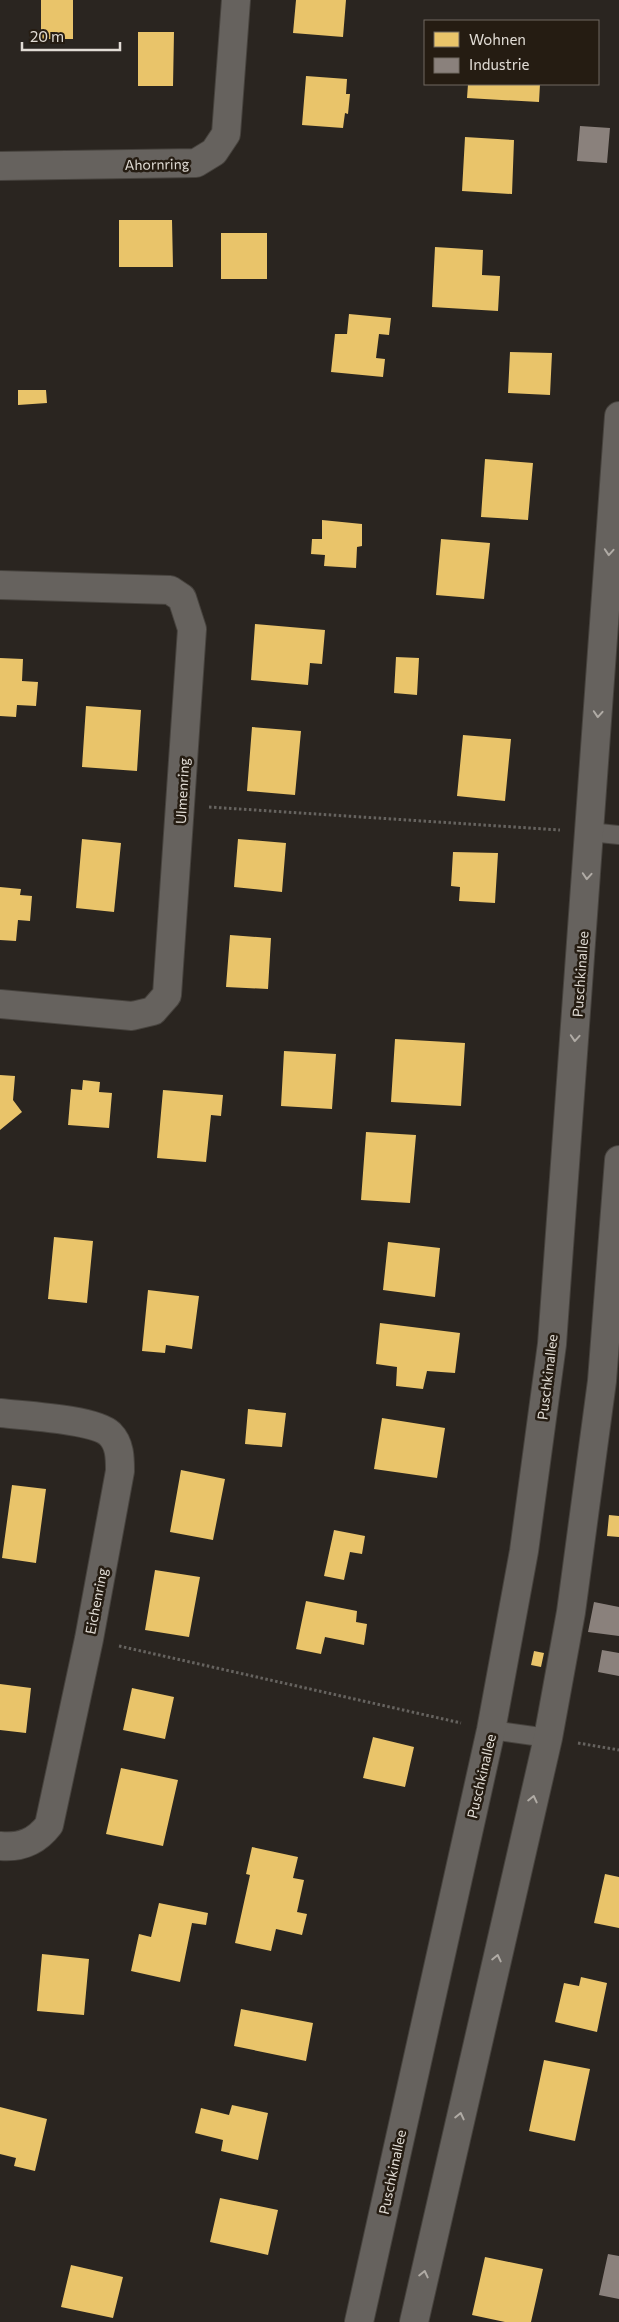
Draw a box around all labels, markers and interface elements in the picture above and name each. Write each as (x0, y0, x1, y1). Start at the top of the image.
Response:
scale bar (22, 20, 120, 52)
legend (424, 20, 599, 85)
text: 20 m (30, 27, 64, 45)
text: Wohnen (469, 30, 526, 48)
text: Industrie (469, 55, 530, 73)
street label: Ahornring (125, 155, 190, 173)
one-way arrow (604, 548, 615, 556)
one-way arrow (593, 710, 604, 718)
street label: Ulmenring (172, 757, 192, 825)
one-way arrow (581, 872, 592, 880)
street label: Puschkinallee (569, 930, 591, 1018)
one-way arrow (569, 1034, 580, 1042)
street label: Puschkinallee (533, 1333, 561, 1421)
street label: Eichenring (81, 1566, 111, 1636)
street label: Puschkinallee (463, 1732, 499, 1820)
one-way arrow (527, 1795, 538, 1804)
one-way arrow (491, 1953, 502, 1962)
one-way arrow (454, 2111, 465, 2120)
street label: Puschkinallee (375, 2128, 409, 2216)
one-way arrow (419, 2270, 429, 2279)

